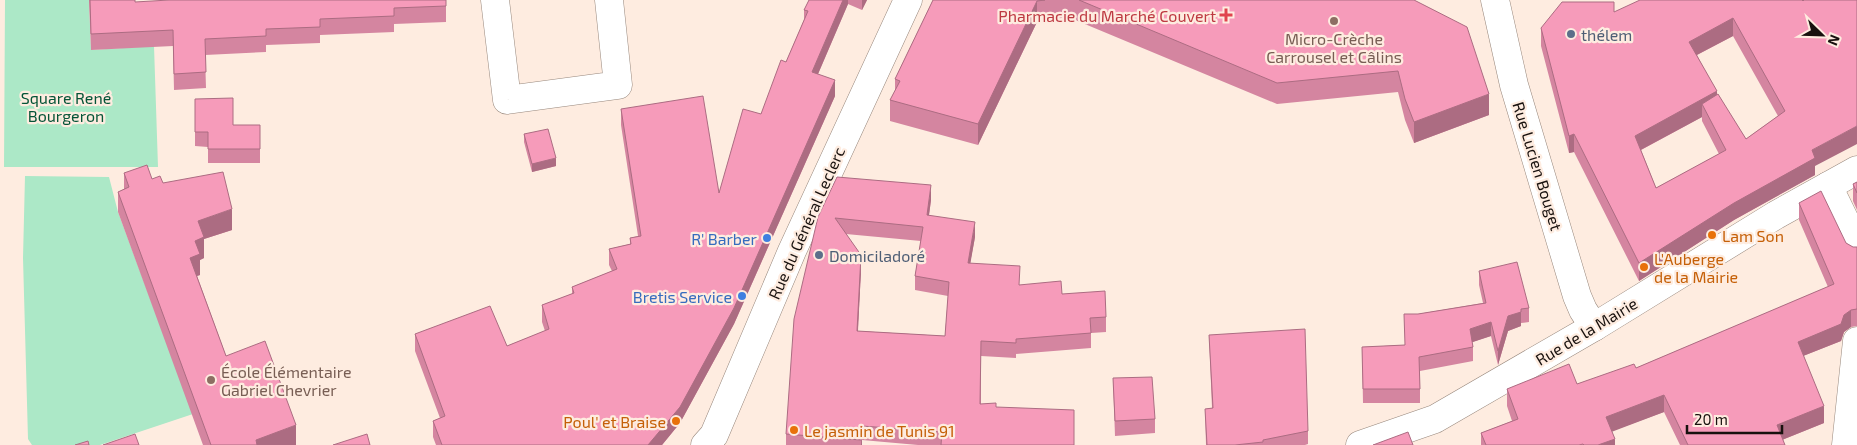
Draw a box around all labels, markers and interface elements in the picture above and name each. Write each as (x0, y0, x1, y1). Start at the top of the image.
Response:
place label: Pharmacie du Marché Couvert (998, 6, 1216, 25)
marker: Pharmacie du Marché Couvert (1220, 9, 1232, 21)
north arrow (1797, 10, 1847, 60)
marker: Micro-Crèche Carrousel et Câlins (1328, 15, 1340, 27)
place label: thélem (1581, 25, 1632, 44)
marker: thélem (1565, 28, 1577, 40)
place label: Micro-Crèche Carrousel et Câlins (1266, 29, 1402, 66)
text: N (1825, 32, 1844, 48)
park label: Square René Bourgeron (21, 88, 111, 125)
street label: Rue Lucien Bouget (1509, 99, 1567, 233)
street label: Rue du Général Leclerc (764, 144, 848, 302)
place label: Lam Son (1722, 226, 1784, 245)
place label: R' Barber (691, 229, 758, 248)
marker: Lam Son (1706, 229, 1718, 241)
marker: R' Barber (761, 232, 773, 244)
place label: Domiciladoré (829, 246, 925, 265)
marker: Domiciladoré (813, 249, 825, 261)
place label: L'Auberge de la Mairie (1654, 249, 1738, 286)
marker: L'Auberge de la Mairie (1638, 261, 1650, 273)
place label: Bretis Service (633, 287, 732, 306)
marker: Bretis Service (736, 290, 748, 302)
street label: Rue de la Mairie (1532, 293, 1640, 369)
place label: École Élémentaire Gabriel Chevrier (221, 362, 352, 399)
marker: École Élémentaire Gabriel Chevrier (205, 374, 217, 386)
scale bar (1687, 402, 1782, 434)
text: 20 m (1694, 410, 1728, 428)
place label: Poul' et Braise (563, 412, 666, 431)
marker: Poul' et Braise (670, 415, 682, 427)
place label: Le jasmin de Tunis 91 (804, 421, 955, 441)
marker: Le jasmin de Tunis 91 (788, 424, 800, 436)

